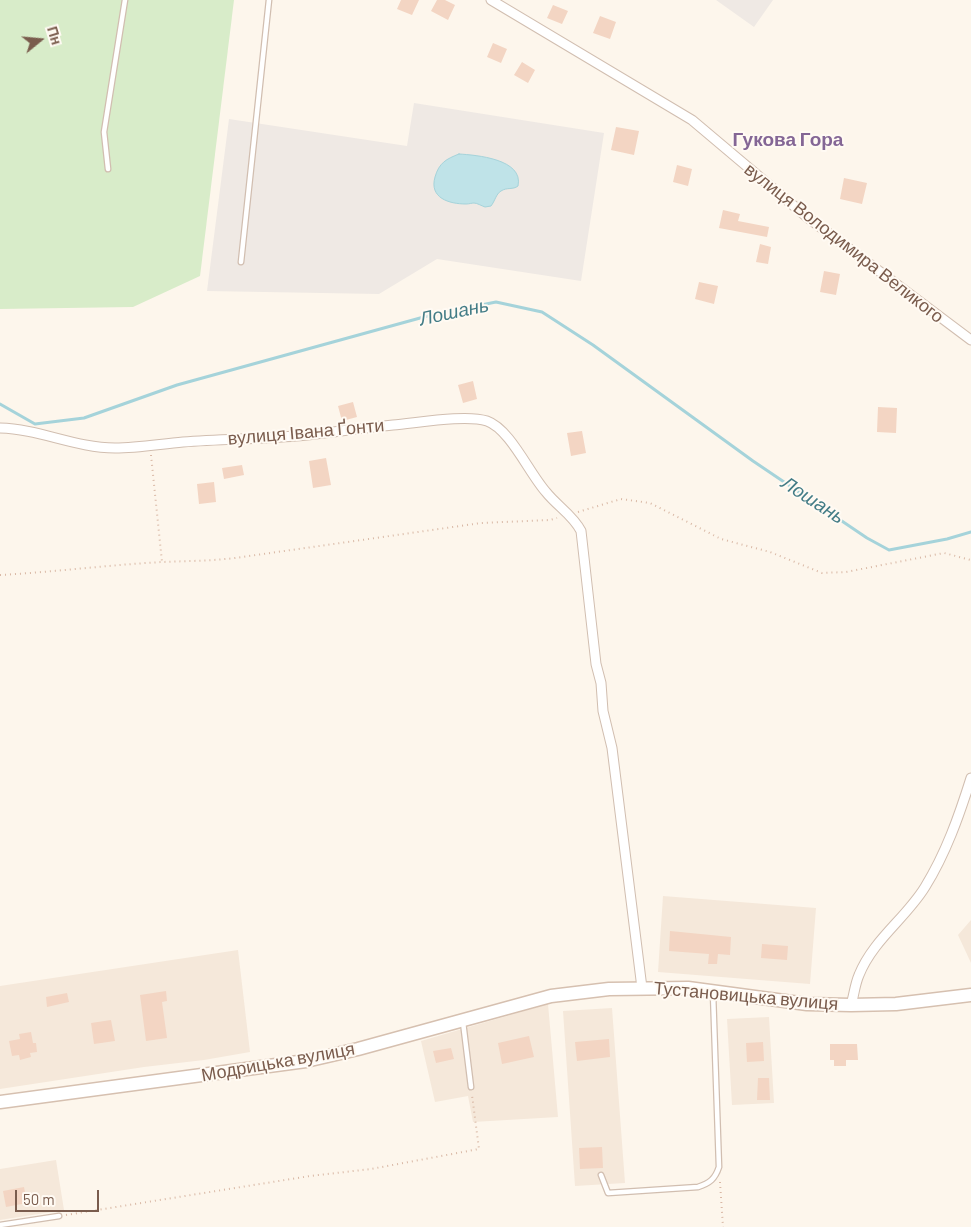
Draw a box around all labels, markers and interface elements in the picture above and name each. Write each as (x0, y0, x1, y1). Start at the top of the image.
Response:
north arrow (15, 15, 65, 65)
text: Пн (44, 24, 66, 47)
district label: Гукова Гора (733, 129, 843, 151)
street label: вулиця Володимира Великого (740, 159, 948, 327)
water label: Лошань (417, 294, 491, 330)
street label: вулиця Івана Ґонти (227, 414, 385, 450)
water label: Лошань (777, 471, 849, 529)
street label: Тустановицька вулиця (653, 977, 839, 1015)
street label: Модрицька вулиця (200, 1038, 356, 1086)
scale bar (18, 1180, 101, 1212)
text: 50 m (23, 1190, 55, 1208)

